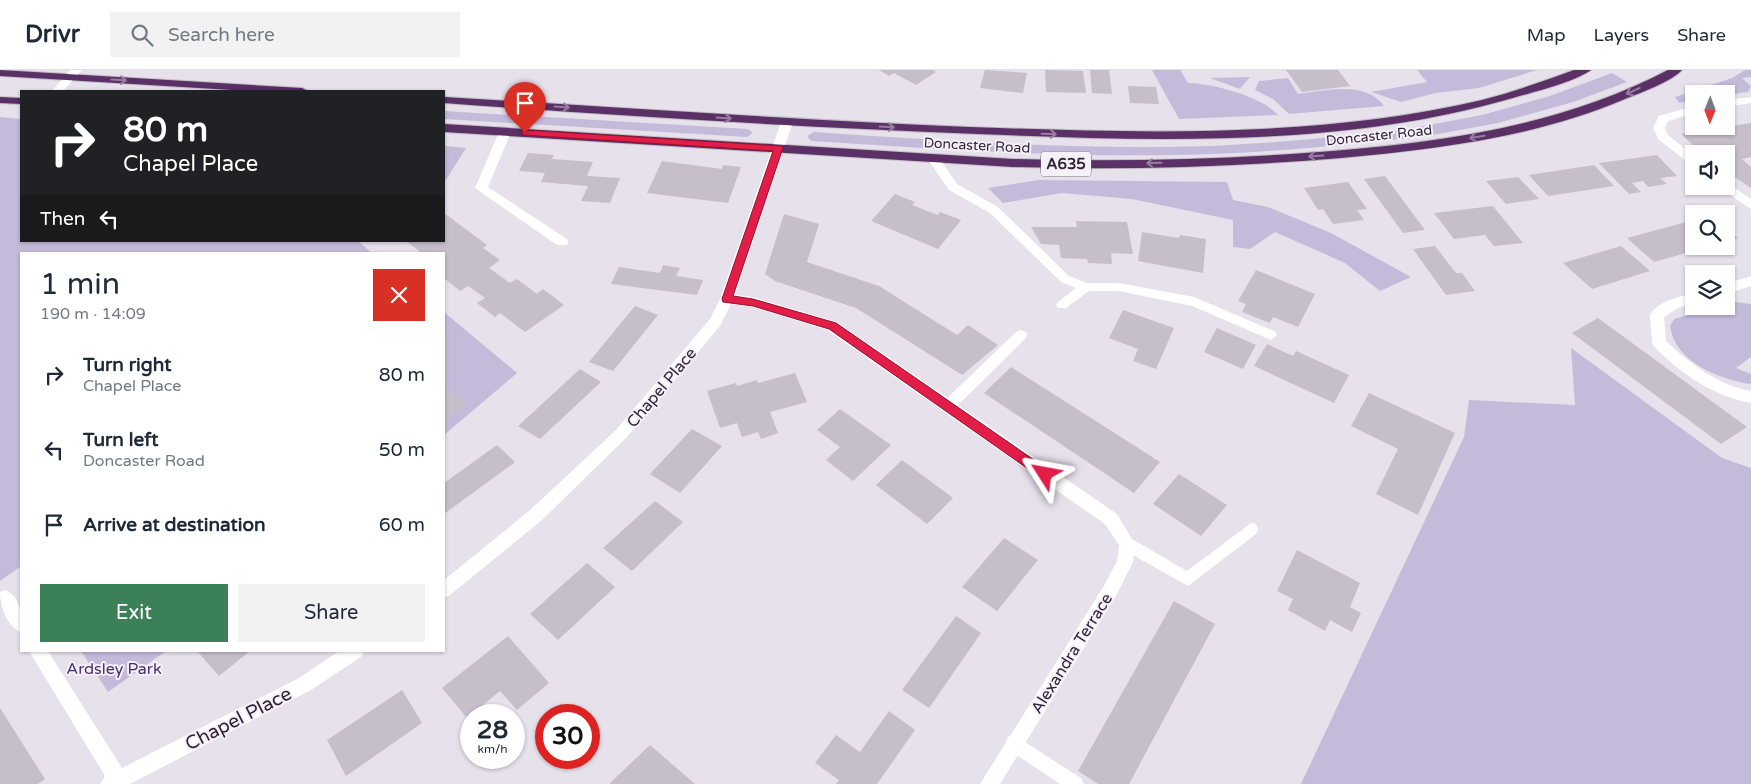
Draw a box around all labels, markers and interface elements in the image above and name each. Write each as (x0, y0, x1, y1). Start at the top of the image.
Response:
search box (110, 12, 460, 57)
text: Drivr (25, 20, 80, 49)
icon: search (128, 21, 156, 49)
text: Search here (168, 24, 275, 46)
text: Map (1527, 24, 1566, 46)
text: Layers (1594, 24, 1649, 46)
text: Share (1677, 24, 1726, 46)
one-way arrow (110, 75, 126, 84)
pin (504, 82, 546, 133)
north arrow (1685, 85, 1735, 135)
map controls (1685, 85, 1735, 315)
one-way arrow (1626, 87, 1641, 97)
icon: arrive (511, 89, 539, 117)
one-way arrow (554, 103, 570, 112)
text: 80 m (123, 109, 208, 151)
icon: right (40, 110, 105, 175)
one-way arrow (716, 113, 732, 122)
street label: Doncaster Road (1325, 121, 1433, 150)
one-way arrow (878, 123, 894, 132)
one-way arrow (1041, 129, 1057, 138)
one-way arrow (1470, 133, 1486, 142)
street label: Doncaster Road (923, 134, 1031, 157)
button: sound (1685, 145, 1735, 195)
text: Chapel Place (123, 151, 258, 177)
one-way arrow (1308, 151, 1324, 161)
road number: A635 (1041, 152, 1091, 176)
one-way arrow (1146, 159, 1162, 168)
icon: left (95, 205, 123, 233)
button: search (1685, 205, 1735, 255)
text: Then (40, 208, 85, 230)
button: layers (1685, 265, 1735, 315)
text: 1 min (40, 266, 120, 303)
button: close (373, 269, 425, 321)
text: 190 m · 14:09 (40, 304, 146, 324)
street label: Chapel Place (623, 344, 701, 432)
text: Turn right (83, 354, 171, 376)
icon: right (40, 361, 68, 389)
text: 80 m (379, 364, 425, 386)
text: Chapel Place (83, 376, 181, 396)
text: Turn left (83, 429, 159, 451)
icon: left (40, 436, 68, 464)
text: 50 m (379, 439, 425, 461)
position arrow (1018, 447, 1070, 499)
text: Doncaster Road (83, 451, 205, 471)
icon: arrive (40, 511, 68, 539)
text: Arrive at destination (83, 514, 266, 536)
text: 60 m (379, 514, 425, 536)
button: Exit (40, 584, 228, 642)
button: Share (238, 584, 425, 642)
street label: Alexandra Terrace (1027, 590, 1117, 717)
park label: Ardsley Park (66, 659, 162, 679)
street label: Chapel Place (181, 683, 295, 755)
speed limit sign: 30 (535, 704, 600, 769)
text: 28 (477, 715, 508, 745)
text: km/h (477, 742, 508, 756)

